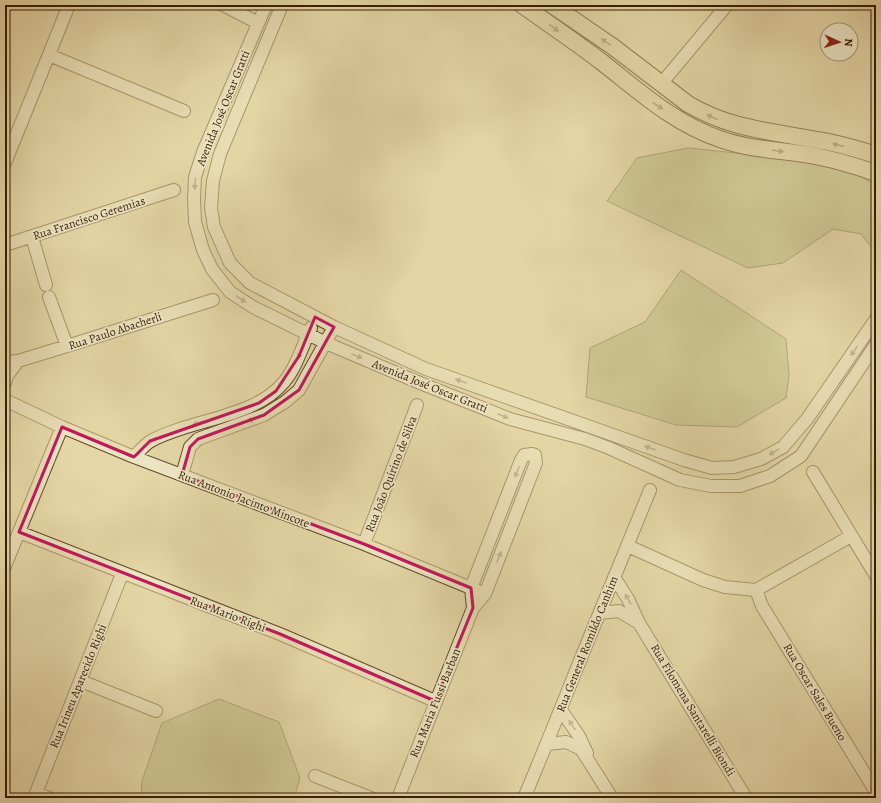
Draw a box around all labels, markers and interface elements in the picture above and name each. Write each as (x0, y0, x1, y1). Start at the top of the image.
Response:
north arrow (819, 22, 859, 62)
one-way arrow (549, 24, 559, 32)
one-way arrow (601, 38, 611, 46)
text: N (841, 38, 856, 47)
street label: Avenida José Oscar Gratti (192, 48, 254, 169)
one-way arrow (653, 102, 663, 110)
one-way arrow (706, 114, 717, 120)
one-way arrow (832, 141, 845, 147)
one-way arrow (772, 148, 784, 154)
one-way arrow (192, 178, 198, 190)
street label: Rua Francisco Geremias (31, 192, 147, 244)
one-way arrow (235, 295, 246, 303)
street label: Rua Paulo Abacherli (66, 308, 164, 354)
one-way arrow (850, 346, 858, 356)
one-way arrow (297, 348, 303, 359)
one-way arrow (352, 353, 363, 359)
street label: Avenida José Oscar Gratti (369, 355, 490, 417)
one-way arrow (455, 378, 467, 384)
street label: Rua João Quirino de Silva (361, 413, 421, 534)
one-way arrow (498, 413, 509, 419)
one-way arrow (243, 417, 255, 423)
one-way arrow (192, 421, 204, 427)
one-way arrow (643, 445, 655, 451)
one-way arrow (768, 448, 780, 455)
street label: Rua Antonio Jacinto Mincote (176, 466, 312, 532)
one-way arrow (513, 467, 519, 479)
one-way arrow (497, 551, 503, 563)
street label: Rua General Romildo Canhim (552, 574, 622, 714)
street label: Rua Mario Righi (188, 592, 268, 636)
one-way arrow (624, 593, 631, 605)
street label: Rua Irineu Aparecido Righi (46, 621, 110, 751)
street label: Rua Oscar Sales Bueno (780, 640, 850, 744)
street label: Rua Filomena Santarelli Biondi (647, 641, 739, 779)
street label: Rua Maria Fussi Barban (406, 646, 464, 760)
one-way arrow (568, 719, 575, 730)

